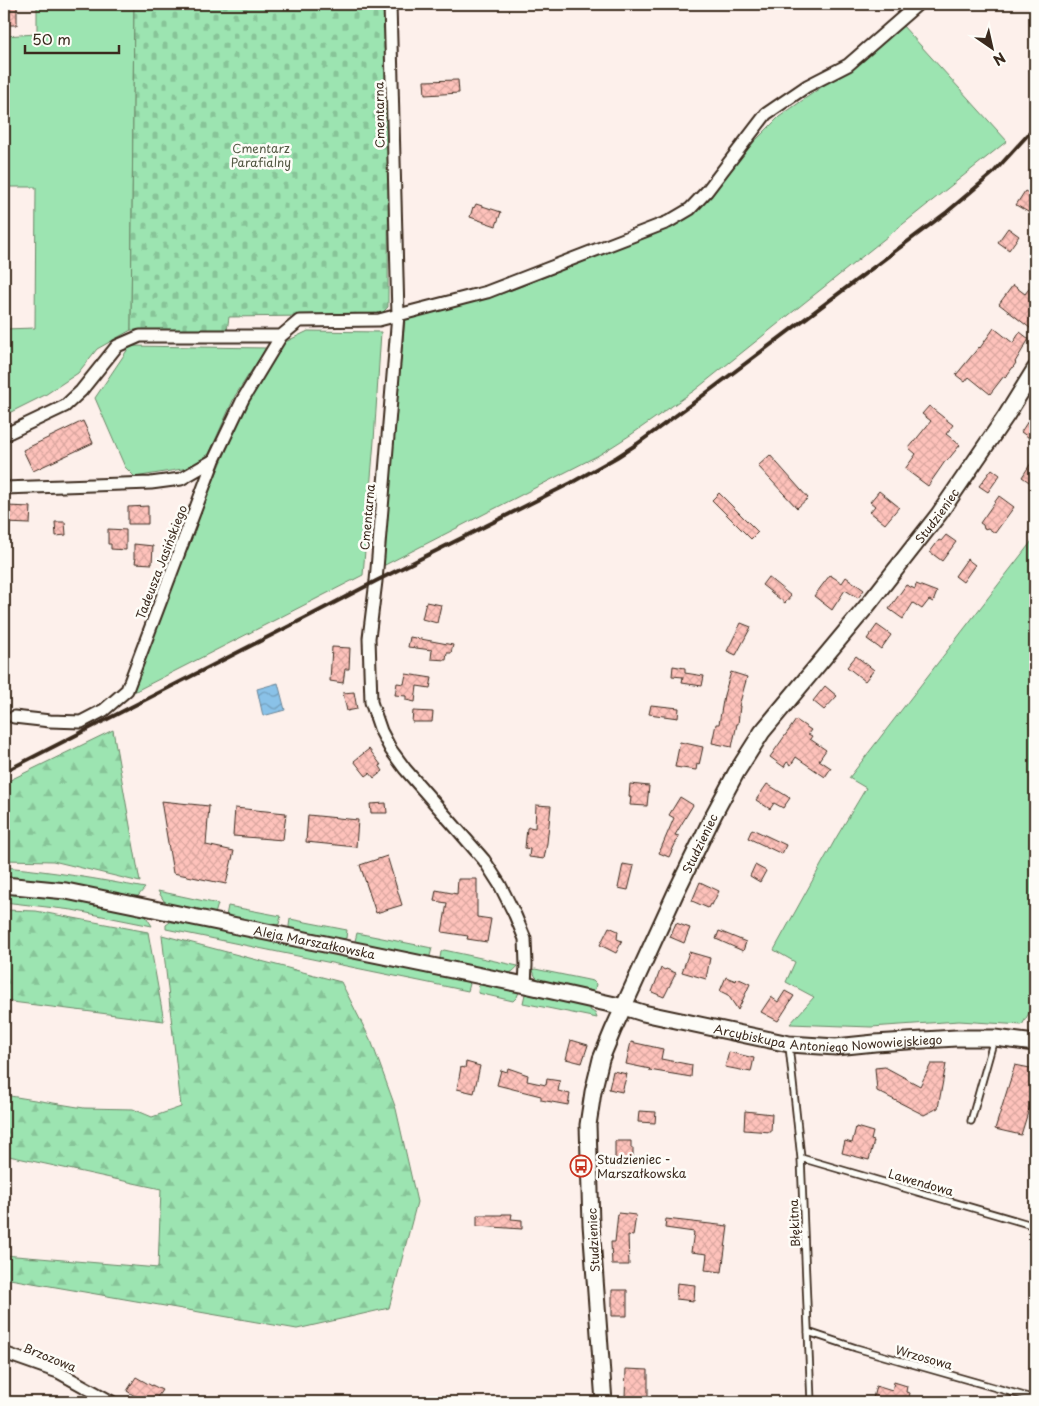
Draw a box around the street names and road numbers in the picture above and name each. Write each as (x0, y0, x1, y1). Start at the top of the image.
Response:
street label: Cmentarna (369, 81, 389, 148)
street label: Cmentarna (355, 483, 379, 551)
street label: Studzieniec (910, 484, 963, 547)
street label: Tadeusza Jasińskiego (131, 502, 191, 622)
street label: Studzieniec (677, 811, 722, 876)
street label: Aleja Marszałkowska (252, 921, 377, 963)
street label: Arcybiskupa Antoniego Nowowiejskiego (712, 1019, 943, 1056)
street label: Lawendowa (886, 1164, 956, 1200)
street label: Błękitna (784, 1198, 804, 1247)
street label: Studzieniec (582, 1207, 604, 1273)
street label: Brzozowa (21, 1338, 80, 1376)
street label: Wrzosowa (893, 1340, 955, 1374)

